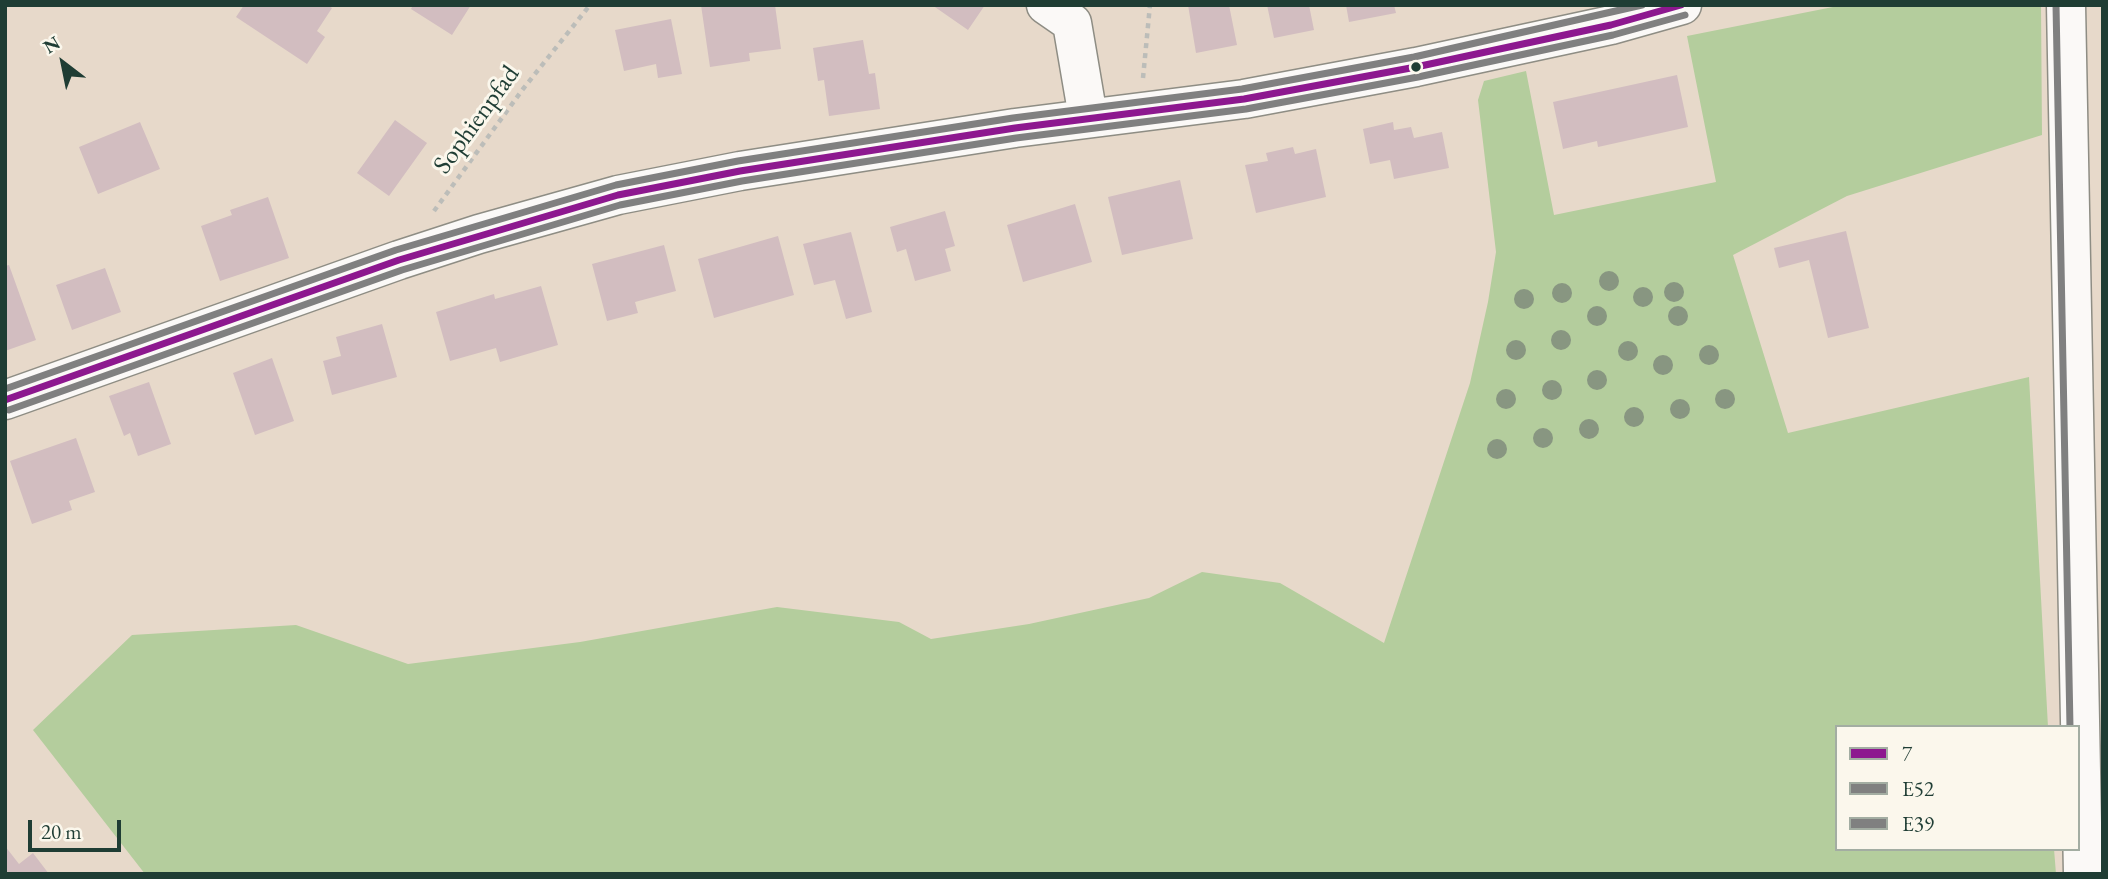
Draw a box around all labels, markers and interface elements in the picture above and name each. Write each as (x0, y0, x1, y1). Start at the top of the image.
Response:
north arrow (28, 28, 98, 98)
text: N (38, 30, 65, 59)
street label: Sophienpfad (427, 60, 527, 180)
unlabelled marker (1409, 60, 1423, 74)
legend (1835, 725, 2080, 851)
text: 7 (1902, 740, 1912, 767)
text: E52 (1902, 775, 1934, 802)
scale bar (32, 806, 124, 850)
text: E39 (1902, 810, 1934, 837)
text: 20 m (41, 818, 82, 845)

